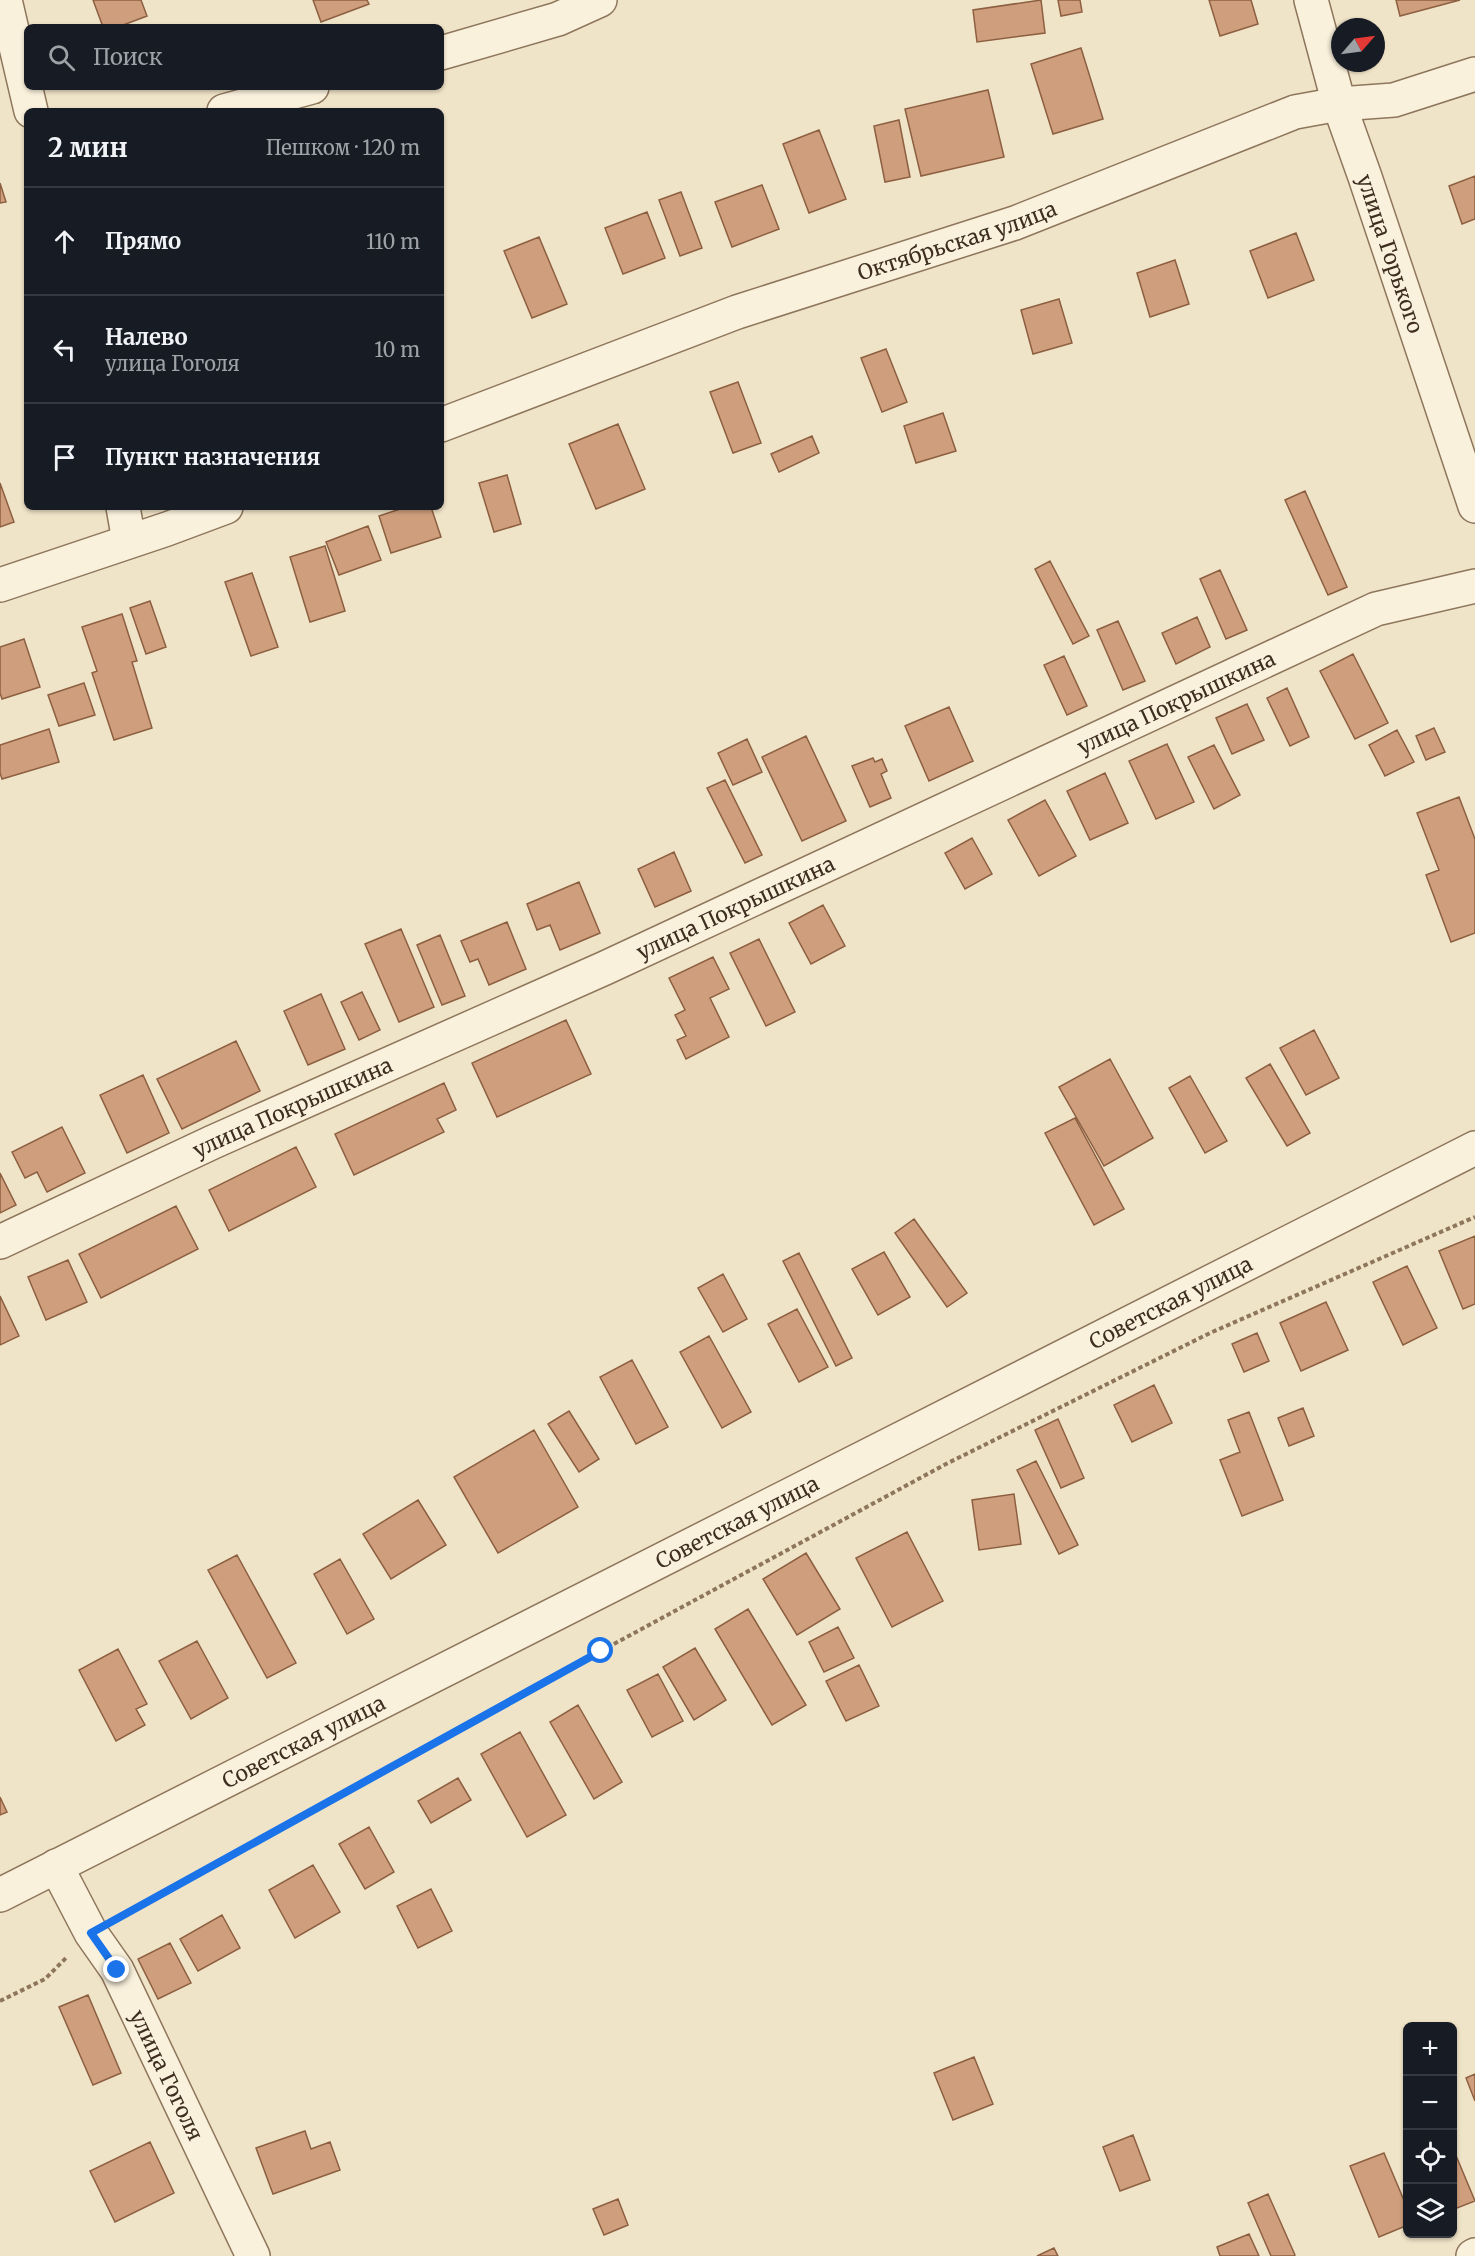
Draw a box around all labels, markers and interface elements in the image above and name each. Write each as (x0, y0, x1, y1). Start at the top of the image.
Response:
north arrow (1331, 18, 1385, 72)
search box (24, 24, 444, 90)
icon: search (45, 41, 78, 74)
text: Поиск (93, 43, 163, 71)
text: 2 мин (48, 131, 128, 164)
text: Пешком · 120 m (266, 135, 420, 160)
street label: улица Горького (1352, 171, 1430, 337)
street label: Октябрьская улица (854, 194, 1060, 286)
icon: ahead (48, 225, 81, 258)
text: Прямо (105, 227, 181, 255)
text: 110 m (366, 229, 420, 254)
text: Налево (105, 323, 188, 351)
icon: left (48, 333, 81, 366)
text: 10 m (374, 337, 420, 362)
text: улица Гоголя (105, 351, 240, 376)
icon: arrive (48, 441, 81, 474)
text: Пункт назначения (105, 443, 320, 471)
street label: улица Покрышкина (1073, 644, 1279, 760)
street label: улица Покрышкина (632, 850, 839, 965)
street label: улица Покрышкина (188, 1051, 396, 1163)
street label: Советская улица (1084, 1250, 1257, 1355)
street label: Советская улица (651, 1469, 823, 1574)
route start (587, 1637, 613, 1663)
street label: Советская улица (217, 1689, 389, 1794)
route end (103, 1956, 129, 1982)
street label: улица Гоголя (124, 2005, 209, 2145)
map controls (1403, 2022, 1457, 2238)
button: + (1403, 2022, 1457, 2076)
button: − (1403, 2076, 1457, 2130)
button: locate (1403, 2130, 1457, 2184)
button: layers (1403, 2184, 1457, 2238)

